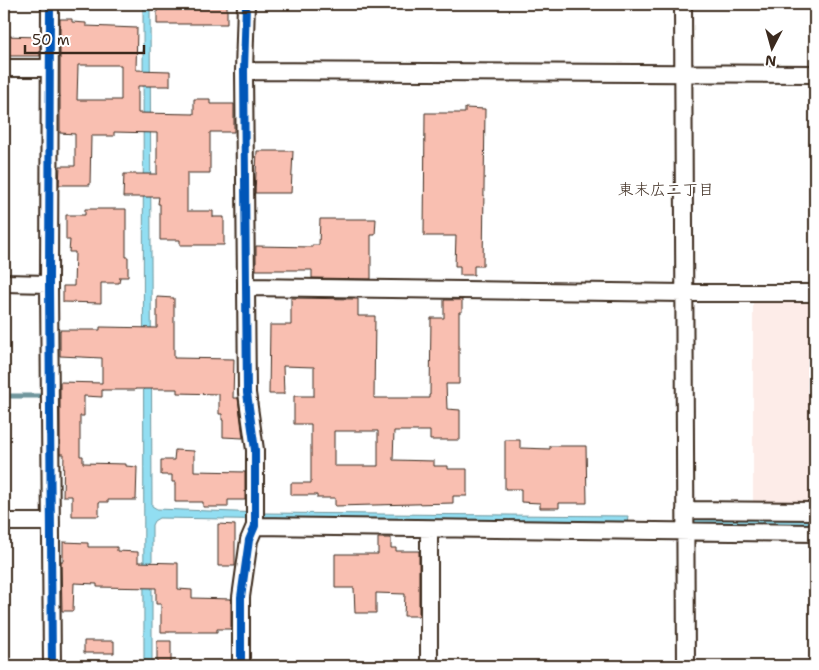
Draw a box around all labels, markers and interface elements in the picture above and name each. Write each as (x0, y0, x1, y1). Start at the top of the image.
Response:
scale bar (25, 22, 144, 54)
north arrow (746, 22, 796, 72)
text: 50 m (32, 30, 70, 50)
text: N (764, 51, 777, 70)
district label: 東末広二丁目 (618, 179, 714, 200)

